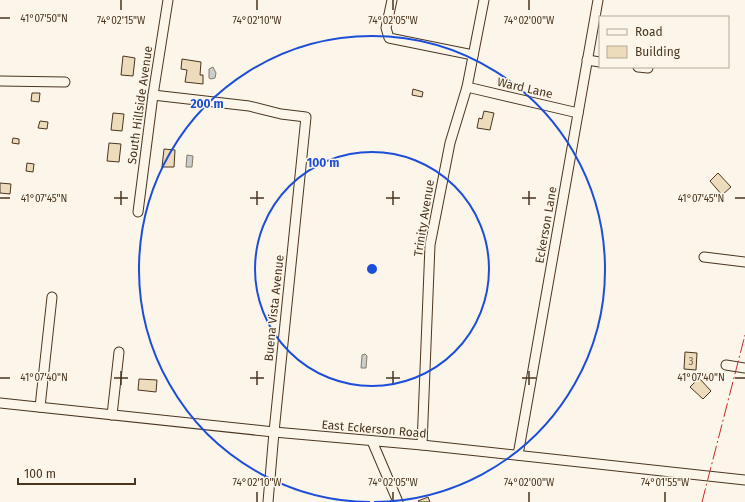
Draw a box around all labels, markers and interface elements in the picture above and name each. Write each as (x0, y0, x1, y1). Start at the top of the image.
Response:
text: 41°07'50"N (20, 13, 68, 25)
text: 74°02'15"W (97, 15, 146, 27)
text: 74°02'10"W (232, 15, 282, 27)
text: 74°02'05"W (368, 15, 419, 27)
text: 74°02'00"W (504, 15, 555, 27)
legend (599, 16, 729, 68)
text: Road (635, 25, 663, 39)
street label: South Hillside Avenue (125, 45, 155, 165)
text: Building (635, 45, 681, 59)
street label: Ward Lane (496, 75, 554, 101)
text: 200 m (190, 97, 224, 111)
text: 100 m (307, 156, 339, 170)
street label: Trinity Avenue (411, 179, 437, 257)
street label: Eckerson Lane (532, 186, 560, 264)
text: 41°07'45"N (21, 193, 67, 205)
text: 41°07'45"N (678, 193, 724, 205)
street label: Buena Vista Avenue (261, 254, 287, 362)
centre of rings (365, 262, 379, 276)
house number: 3 (689, 356, 694, 368)
text: 41°07'40"N (20, 372, 68, 384)
text: 41°07'40"N (677, 372, 725, 384)
street label: East Eckerson Road (321, 417, 427, 441)
scale bar (18, 460, 135, 486)
text: 100 m (24, 467, 56, 481)
text: 74°02'10"W (232, 477, 282, 489)
text: 74°02'05"W (368, 477, 419, 489)
text: 74°02'00"W (504, 477, 555, 489)
text: 74°01'55"W (641, 477, 690, 489)

